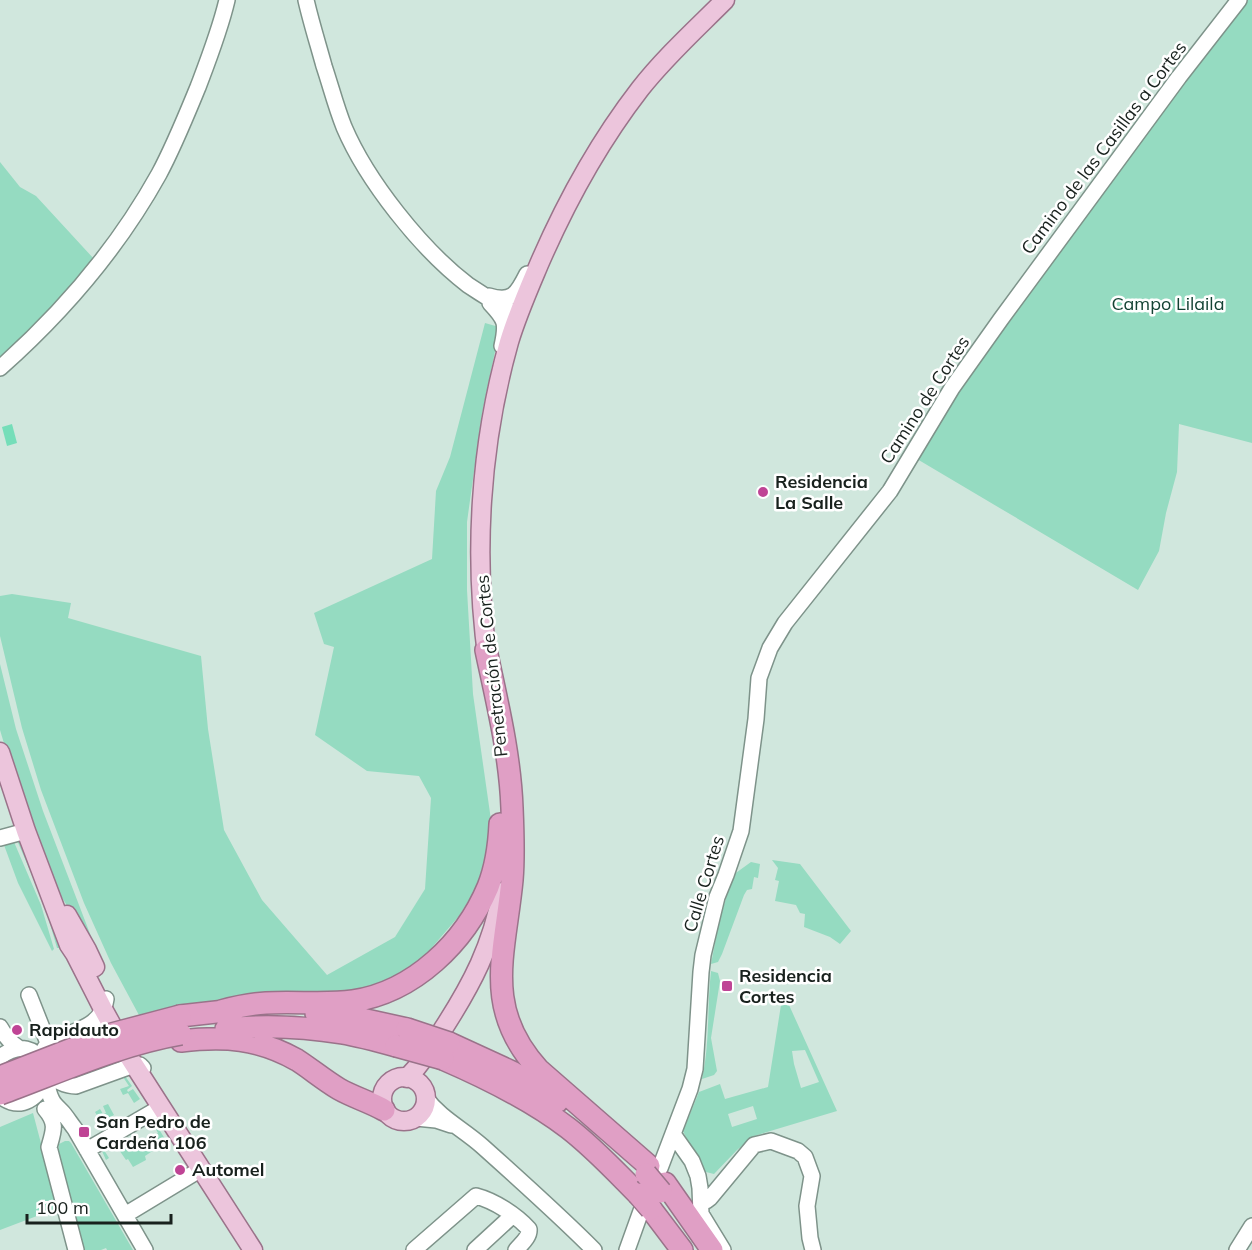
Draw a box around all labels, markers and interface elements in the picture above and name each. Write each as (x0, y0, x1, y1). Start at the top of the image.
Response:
street label: Camino de las Casillas a Cortes (1016, 37, 1191, 259)
park label: Campo Lilaila (1112, 292, 1224, 315)
street label: Camino de Cortes (875, 332, 974, 468)
place label: Residencia La Salle (775, 470, 868, 514)
marker: Residencia La Salle (756, 485, 770, 499)
street label: Penetración de Cortes (470, 574, 512, 758)
street label: Calle Cortes (678, 833, 729, 935)
place label: Residencia Cortes (739, 964, 832, 1008)
marker: Residencia Cortes (720, 979, 734, 993)
place label: Rapidauto (29, 1018, 119, 1041)
marker: Rapidauto (10, 1023, 24, 1037)
place label: San Pedro de Cardeña 106 (96, 1110, 211, 1154)
marker: San Pedro de Cardeña 106 (77, 1125, 91, 1139)
place label: Automel (192, 1158, 264, 1181)
marker: Automel (173, 1163, 187, 1177)
scale bar (27, 1187, 171, 1225)
text: 100 m (36, 1196, 89, 1219)

